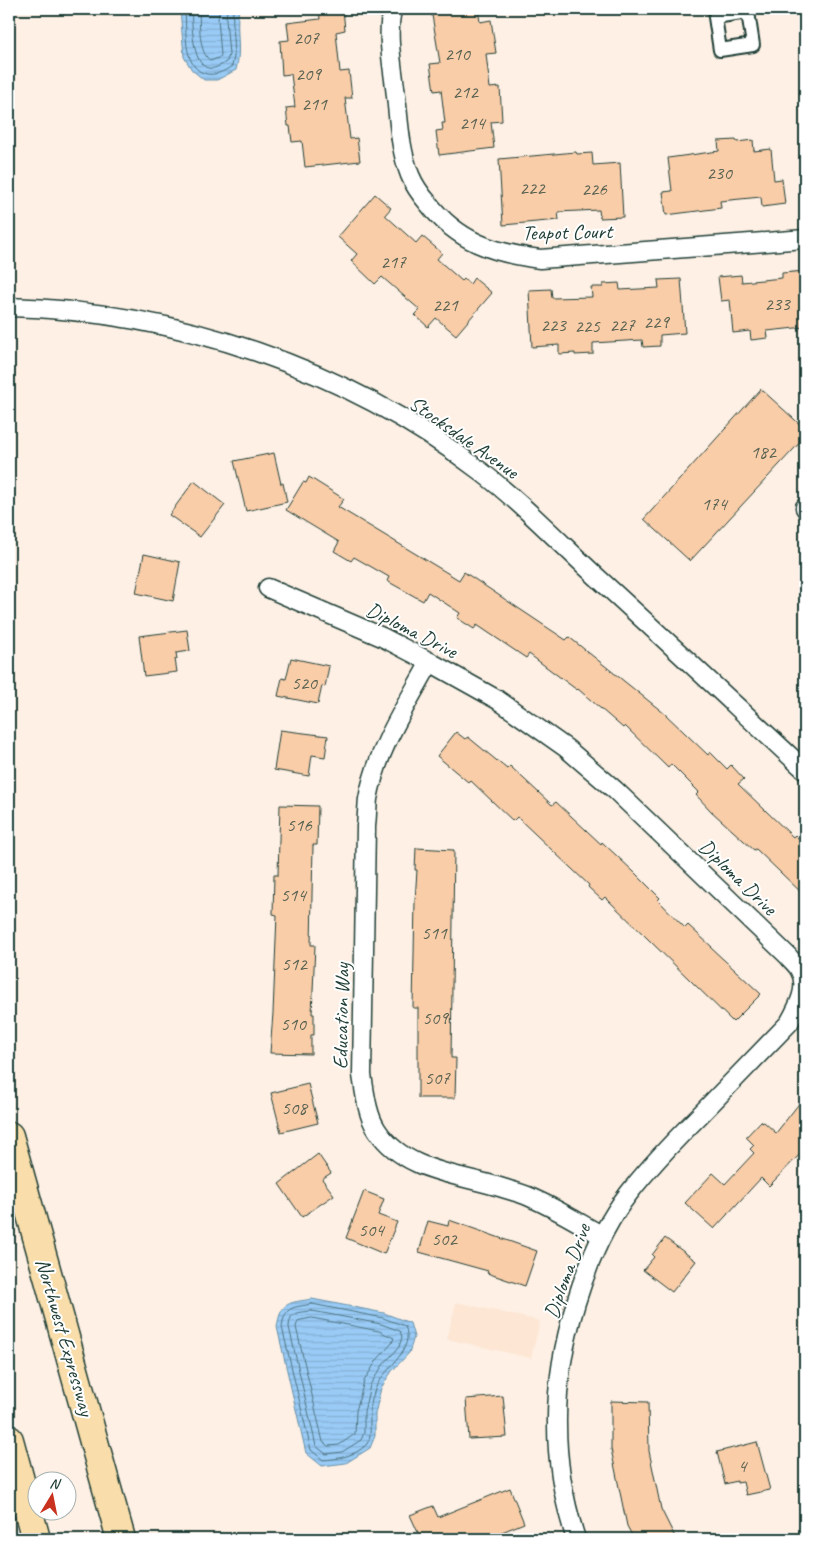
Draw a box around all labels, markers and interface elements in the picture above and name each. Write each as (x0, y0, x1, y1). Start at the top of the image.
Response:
house number: 207 (293, 26, 320, 50)
house number: 210 (444, 42, 471, 66)
house number: 209 (295, 62, 322, 86)
house number: 212 (452, 80, 479, 104)
house number: 211 (301, 92, 328, 116)
house number: 214 (459, 111, 487, 135)
house number: 230 (706, 161, 733, 185)
house number: 222 (519, 176, 546, 200)
house number: 226 (581, 177, 608, 201)
street label: Teapot Court (522, 218, 614, 246)
house number: 217 (380, 250, 407, 274)
house number: 233 (764, 292, 791, 316)
house number: 221 (432, 293, 459, 317)
house number: 229 (643, 310, 670, 334)
house number: 223 (540, 313, 567, 337)
house number: 227 (609, 313, 636, 337)
house number: 225 (574, 314, 601, 338)
street label: Stocksdale Avenue (404, 390, 525, 485)
house number: 182 (750, 440, 777, 464)
house number: 174 (701, 492, 729, 516)
street label: Diploma Drive (362, 596, 463, 664)
house number: 520 (291, 671, 318, 695)
house number: 516 (286, 813, 313, 837)
street label: Diploma Drive (694, 833, 783, 921)
house number: 514 (280, 883, 308, 907)
house number: 511 (421, 921, 448, 945)
house number: 512 (281, 952, 308, 976)
street label: Education Way (327, 961, 355, 1069)
house number: 509 (422, 1006, 449, 1030)
house number: 510 (280, 1012, 307, 1036)
house number: 507 (424, 1066, 451, 1090)
house number: 508 (281, 1096, 309, 1120)
house number: 504 (358, 1218, 386, 1242)
street label: Diploma Drive (538, 1219, 596, 1322)
house number: 502 (431, 1227, 458, 1251)
street label: Northwest Expressway (30, 1255, 100, 1420)
house number: 4 (738, 1454, 749, 1478)
north arrow (28, 1470, 78, 1520)
text: N (48, 1475, 62, 1493)

